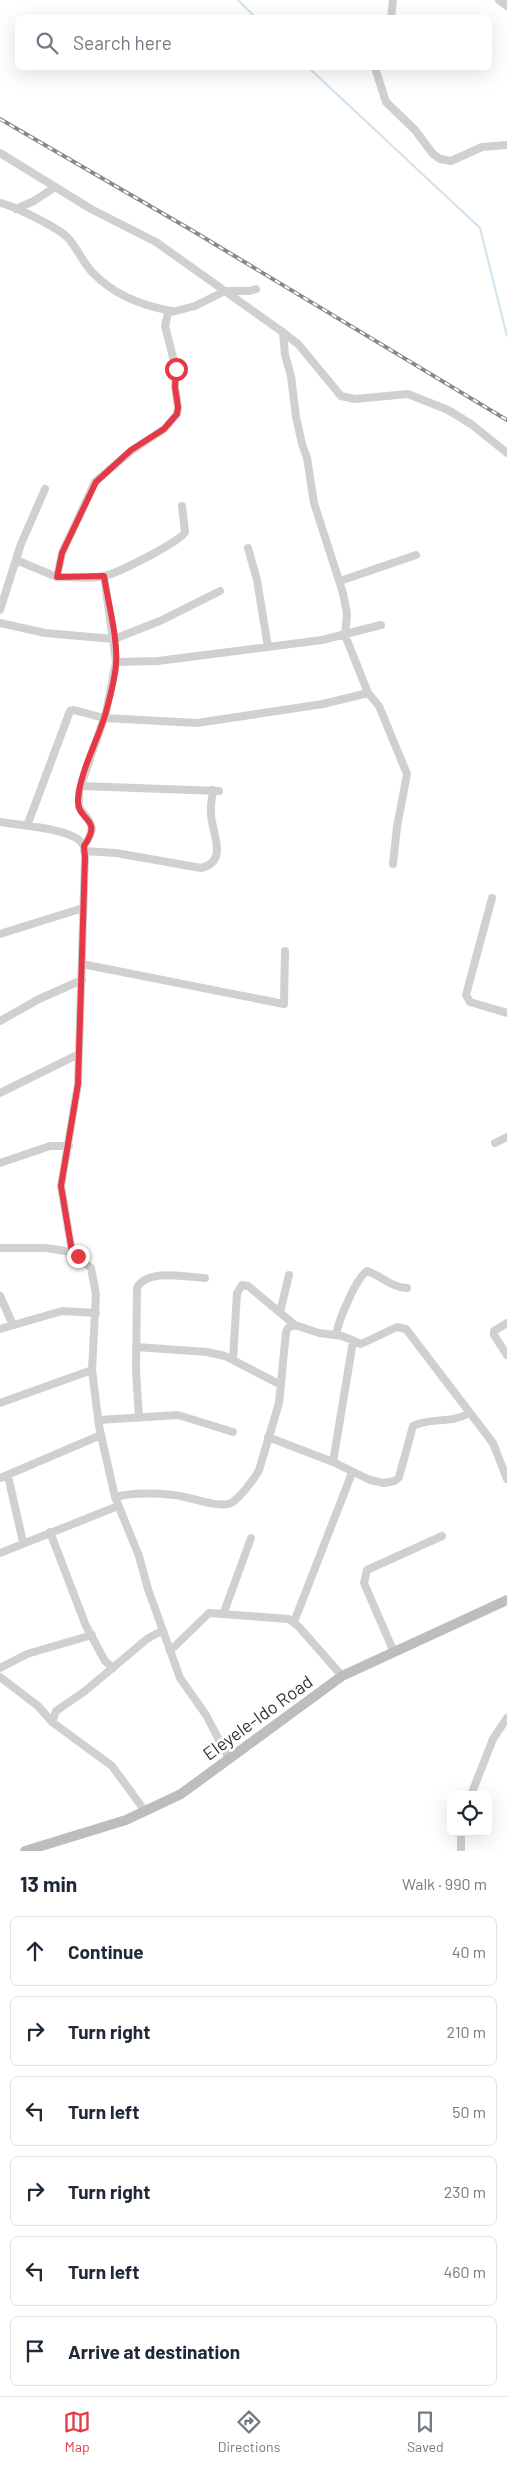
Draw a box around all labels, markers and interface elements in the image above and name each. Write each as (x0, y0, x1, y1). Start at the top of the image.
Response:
search box (15, 15, 492, 70)
icon: search (33, 29, 61, 57)
text: Search here (73, 31, 172, 54)
route start (165, 358, 188, 381)
route end (67, 1245, 90, 1268)
street label: Eleyele-Ido Road (198, 1670, 317, 1764)
map controls (447, 1791, 492, 1836)
button: locate (447, 1791, 492, 1836)
text: 13 min (20, 1871, 77, 1896)
text: Walk · 990 m (402, 1874, 487, 1893)
icon: ahead (21, 1937, 49, 1965)
text: Continue (68, 1940, 144, 1963)
text: 40 m (452, 1942, 486, 1961)
icon: right (21, 2017, 49, 2045)
text: Turn right (68, 2020, 150, 2043)
text: 210 m (447, 2022, 486, 2041)
icon: left (21, 2097, 49, 2125)
text: Turn left (68, 2100, 139, 2123)
text: 50 m (452, 2102, 486, 2121)
icon: right (21, 2177, 49, 2205)
text: Turn right (68, 2180, 150, 2203)
text: 230 m (444, 2182, 486, 2201)
icon: left (21, 2257, 49, 2285)
text: Turn left (68, 2260, 139, 2283)
text: 460 m (443, 2262, 486, 2281)
icon: arrive (21, 2337, 49, 2365)
text: Arrive at destination (68, 2340, 240, 2363)
tab: Map (63, 2408, 91, 2455)
tab: Directions (218, 2408, 280, 2455)
tab: Saved (407, 2408, 444, 2455)

